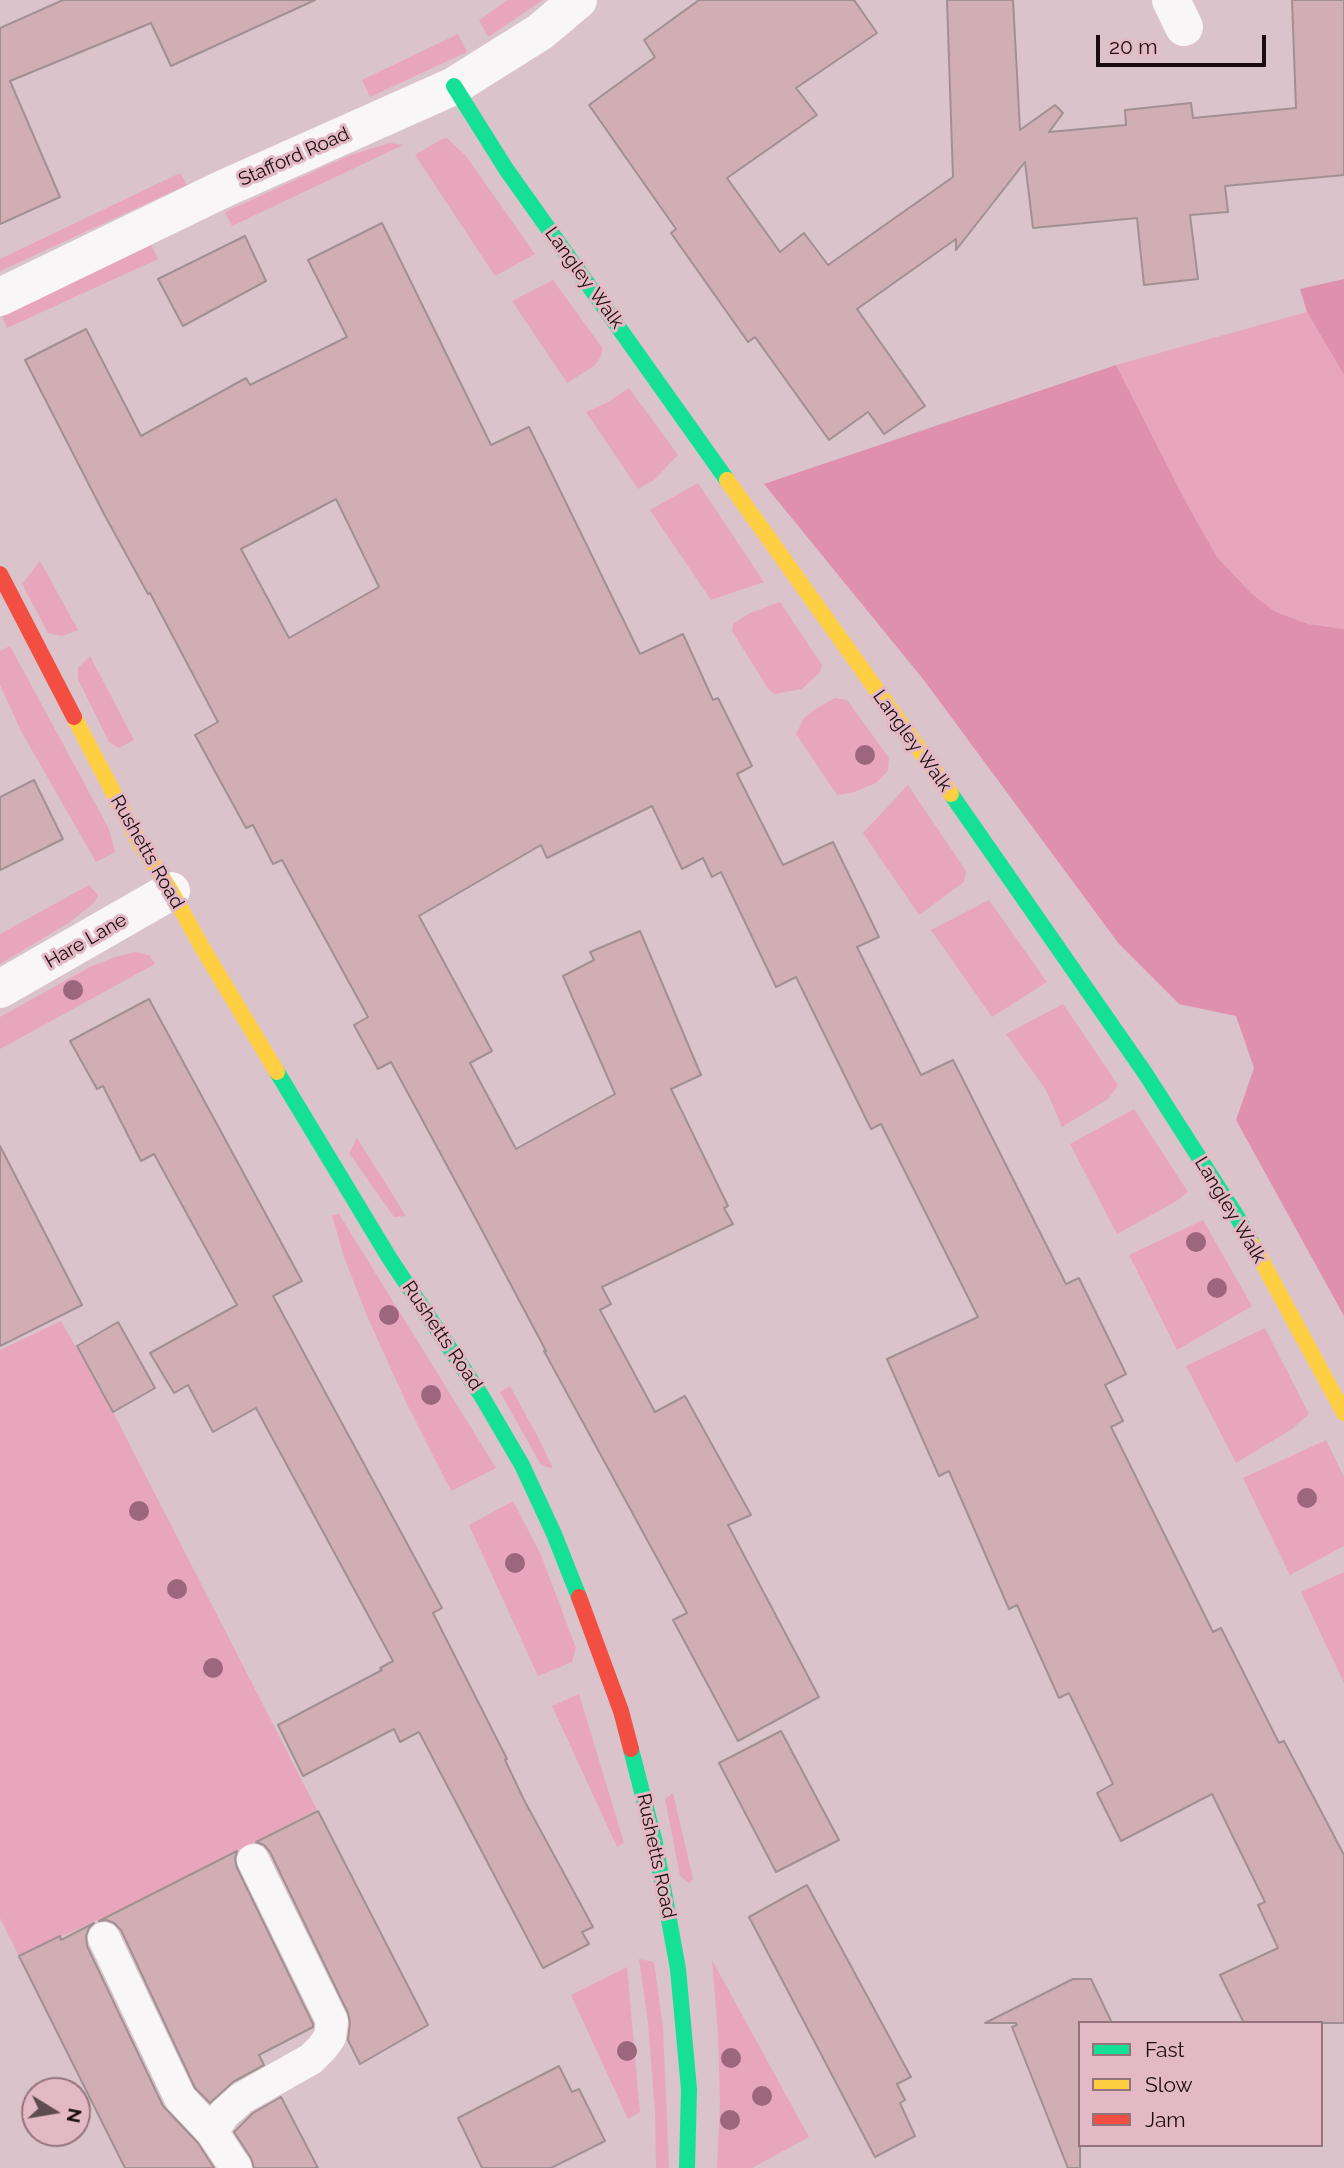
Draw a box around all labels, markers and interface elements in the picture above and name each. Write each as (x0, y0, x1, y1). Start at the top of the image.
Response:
scale bar (1099, 21, 1269, 65)
text: 20 m (1109, 34, 1157, 59)
street label: Stafford Road (235, 122, 353, 192)
street label: Langley Walk (540, 223, 628, 333)
street label: Langley Walk (868, 686, 956, 796)
street label: Rushetts Road (105, 791, 189, 913)
street label: Hare Lane (41, 909, 131, 973)
street label: Langley Walk (1189, 1153, 1271, 1267)
street label: Rushetts Road (397, 1277, 487, 1395)
street label: Rushetts Road (632, 1791, 680, 1921)
legend (1078, 2021, 1323, 2147)
text: Fast (1145, 2037, 1185, 2062)
text: Slow (1145, 2072, 1193, 2097)
north arrow (21, 2077, 91, 2147)
text: N (62, 2106, 87, 2125)
text: Jam (1145, 2107, 1186, 2132)

